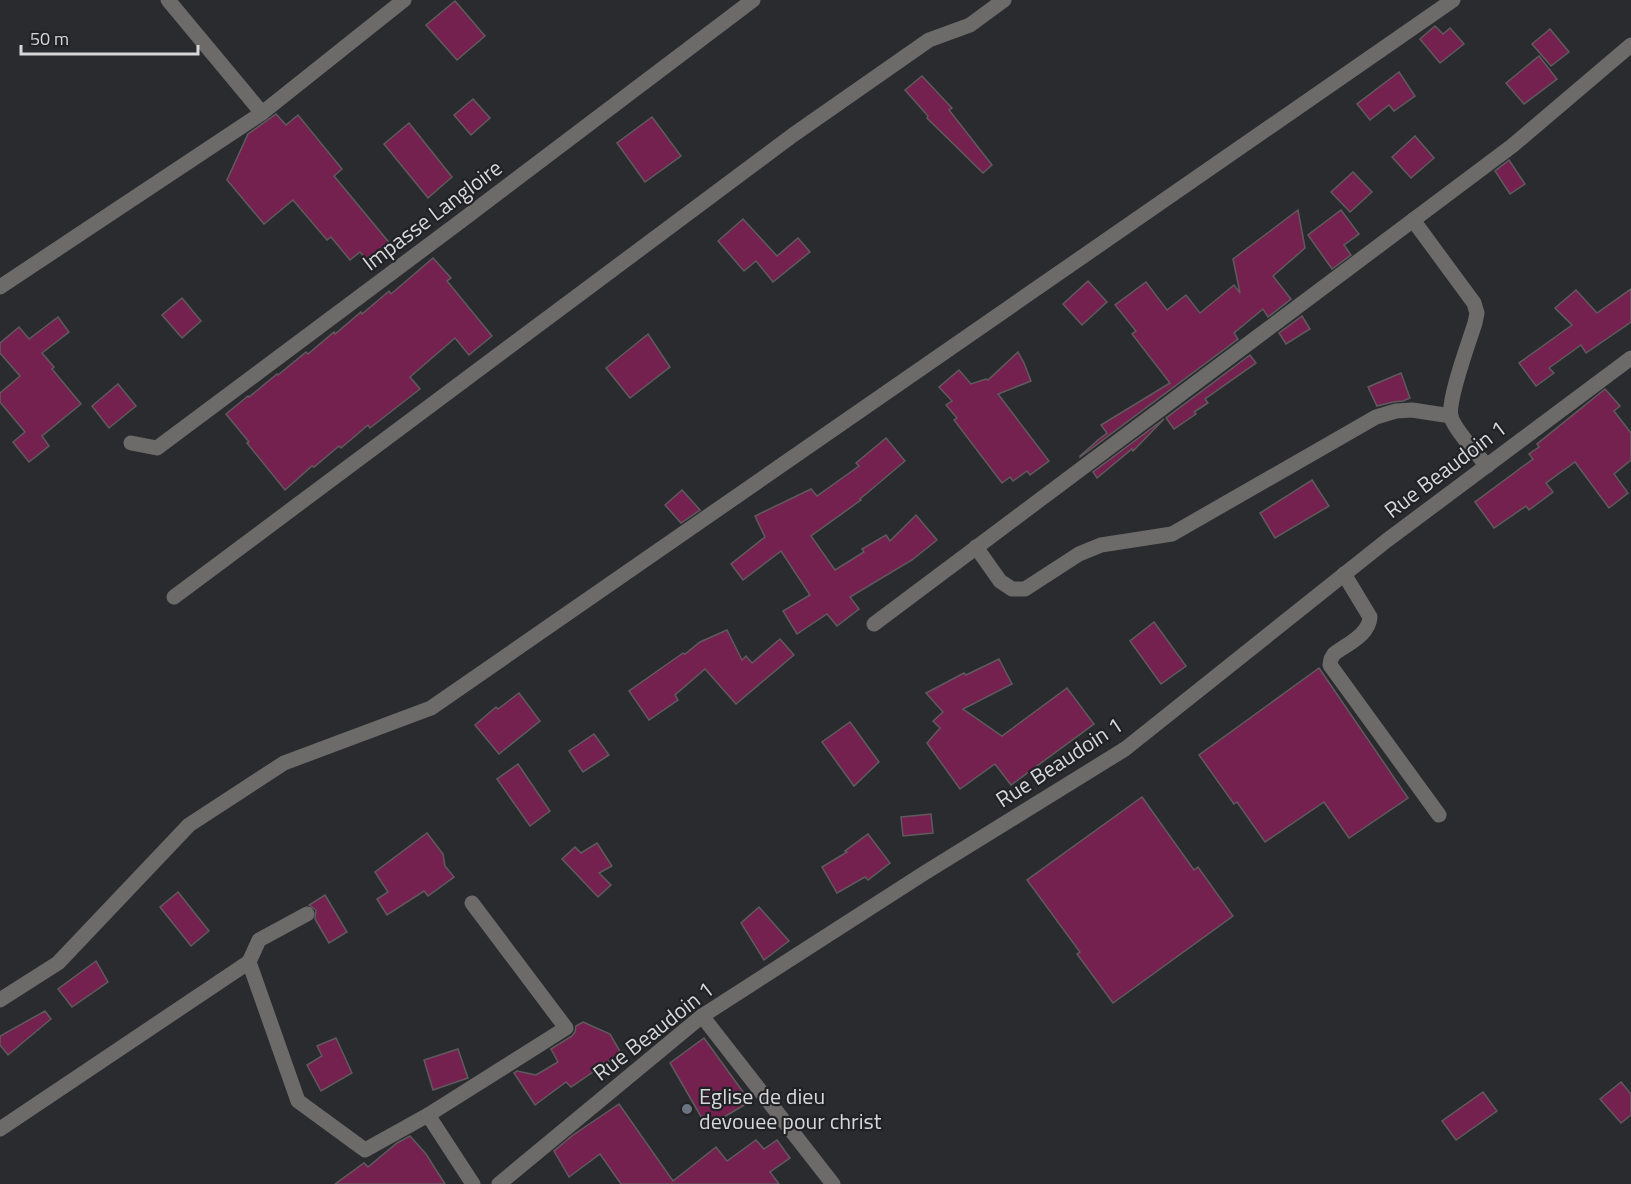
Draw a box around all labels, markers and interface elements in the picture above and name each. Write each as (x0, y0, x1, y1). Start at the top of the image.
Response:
scale bar (21, 18, 198, 56)
text: 50 m (30, 25, 69, 52)
street label: Impasse Langloire (355, 151, 509, 279)
street label: Rue Beaudoin 1 (1377, 412, 1513, 526)
street label: Rue Beaudoin 1 (989, 708, 1129, 816)
street label: Rue Beaudoin 1 (585, 973, 721, 1089)
place label: Eglise de dieu devouee pour christ (699, 1079, 882, 1138)
marker: Eglise de dieu devouee pour christ (680, 1102, 694, 1116)

